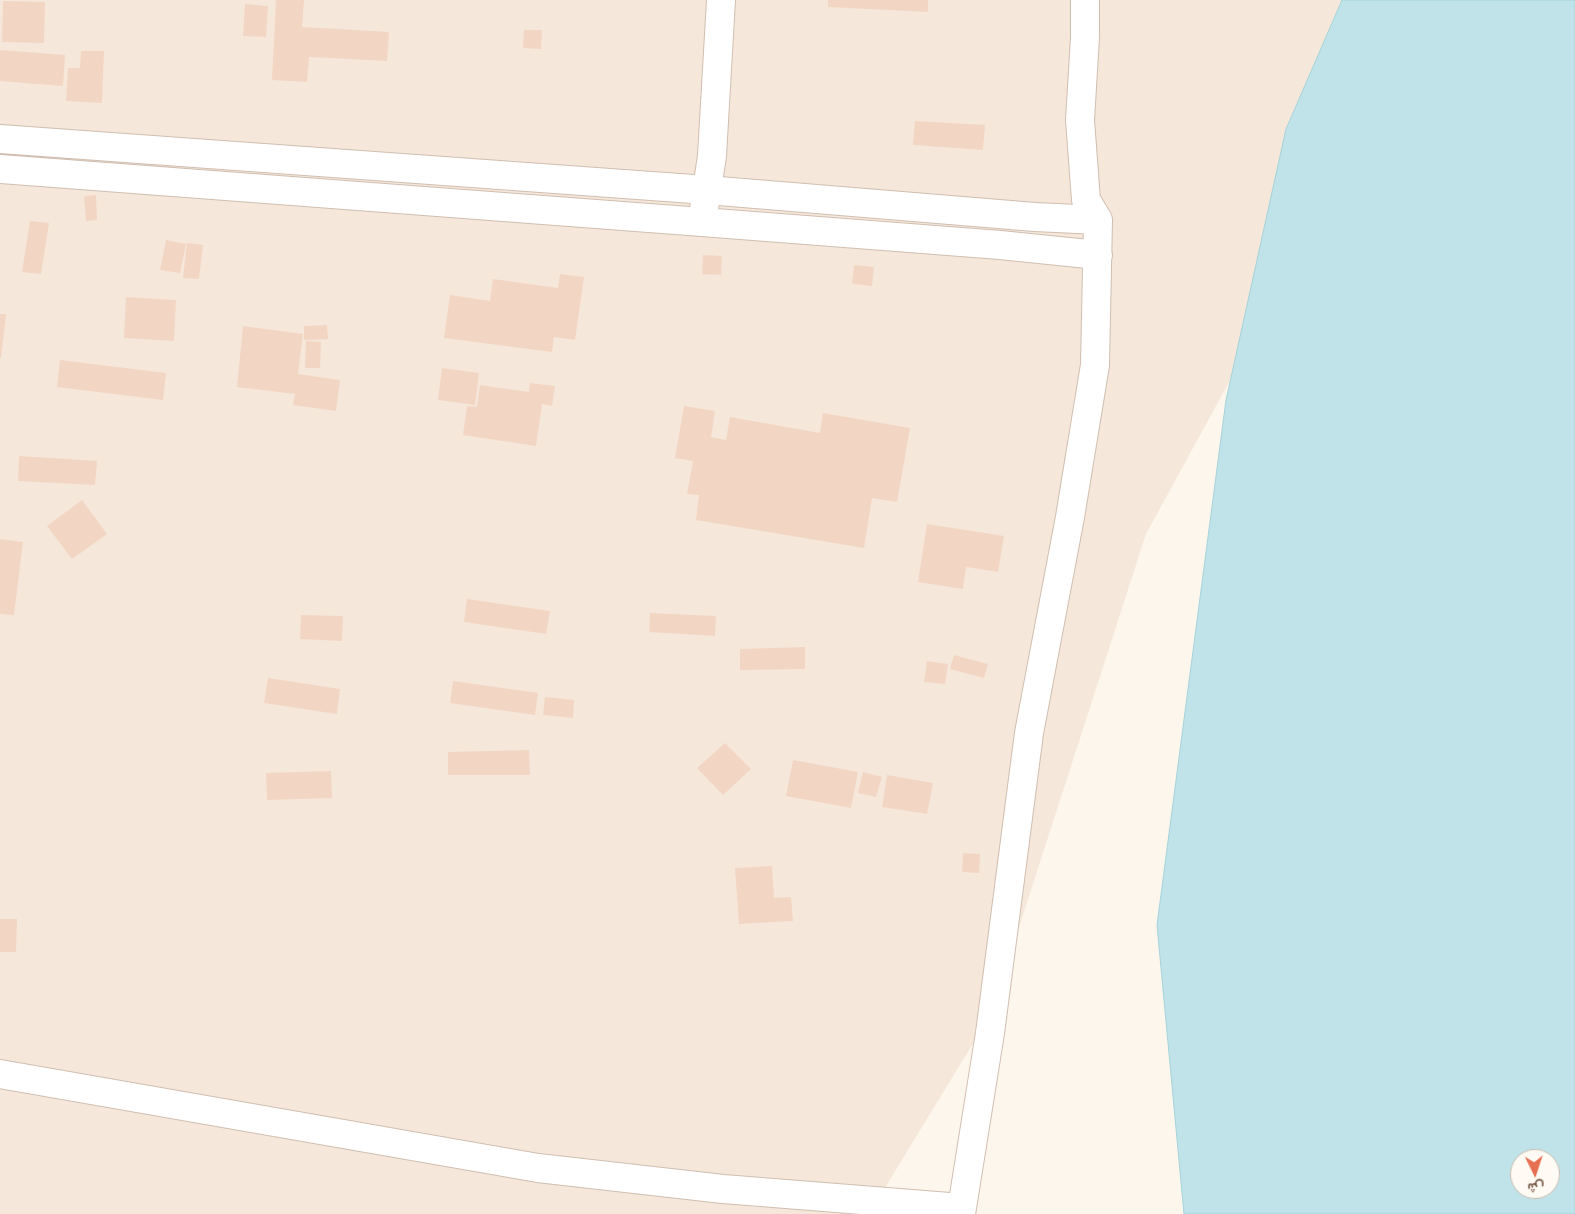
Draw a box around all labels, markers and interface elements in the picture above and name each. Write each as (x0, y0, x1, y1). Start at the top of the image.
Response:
north arrow (1510, 1149, 1560, 1199)
text: ش (1527, 1178, 1545, 1198)

